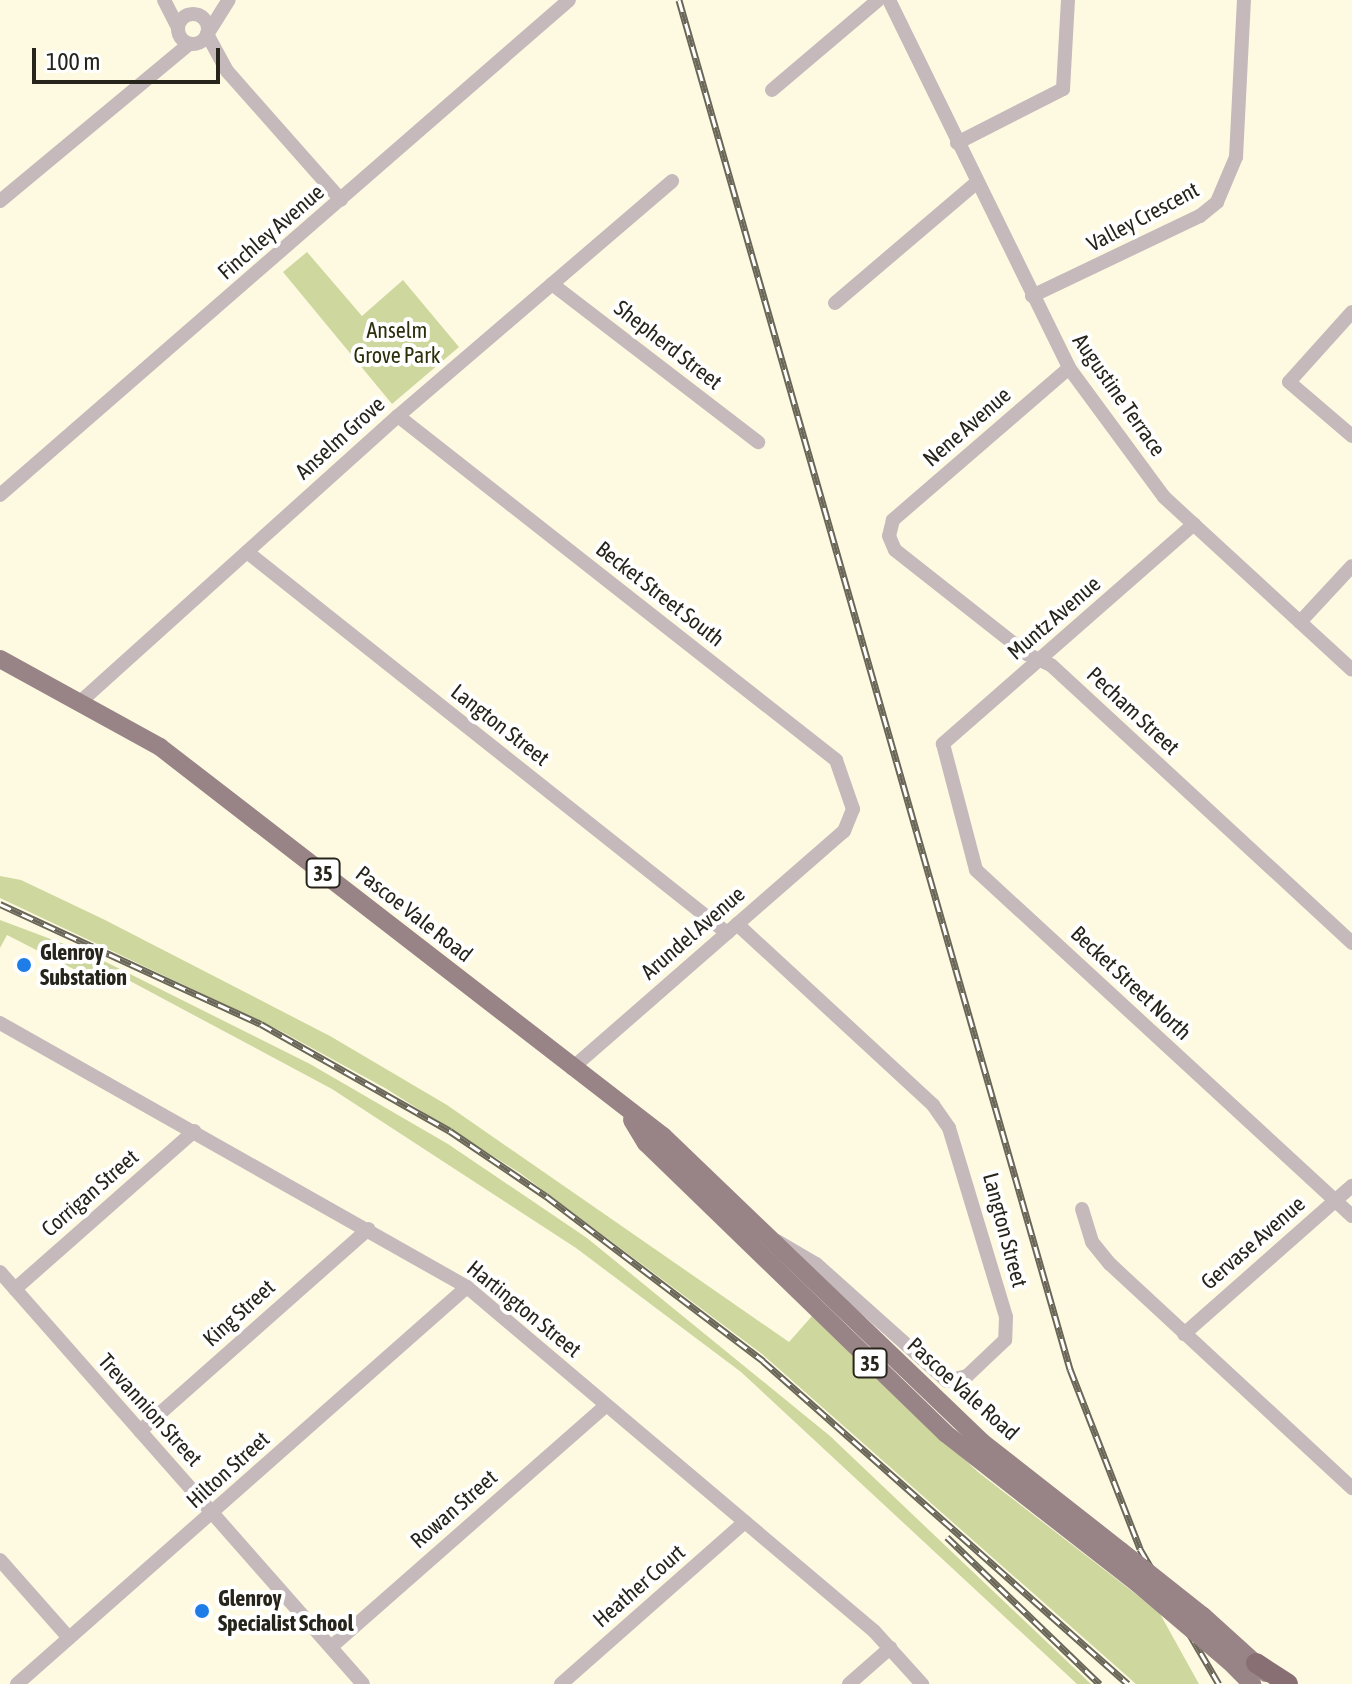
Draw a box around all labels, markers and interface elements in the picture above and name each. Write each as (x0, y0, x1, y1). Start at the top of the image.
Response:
scale bar (36, 32, 224, 82)
text: 100 m (46, 48, 100, 75)
street label: Valley Crescent (1083, 176, 1203, 258)
street label: Finchley Avenue (213, 179, 329, 285)
street label: Shepherd Street (609, 295, 727, 395)
park label: Anselm Grove Park (354, 317, 440, 368)
street label: Augustine Terrace (1067, 329, 1171, 461)
street label: Nene Avenue (918, 382, 1016, 472)
street label: Anselm Grove (290, 391, 390, 485)
street label: Becket Street South (591, 536, 729, 652)
street label: Muntz Avenue (1002, 571, 1106, 665)
street label: Pecham Street (1081, 662, 1185, 760)
street label: Langton Street (446, 678, 554, 772)
road number: 35 (305, 857, 341, 889)
street label: Pascoe Vale Road (350, 860, 478, 968)
street label: Arundel Avenue (636, 881, 750, 985)
street label: Becket Street North (1065, 921, 1197, 1045)
place label: Glenroy Substation (40, 939, 127, 990)
marker: Glenroy Substation (15, 956, 33, 974)
street label: Corrigan Street (36, 1144, 144, 1242)
street label: Langton Street (977, 1170, 1033, 1290)
street label: Gervase Avenue (1196, 1191, 1310, 1295)
street label: Hartington Street (462, 1255, 586, 1363)
street label: King Street (198, 1274, 280, 1352)
street label: Pascoe Vale Road (902, 1332, 1024, 1446)
road number: 35 (852, 1347, 888, 1379)
street label: Trevannion Street (93, 1348, 207, 1472)
street label: Hilton Street (181, 1426, 275, 1514)
street label: Rowan Street (405, 1464, 503, 1554)
street label: Heather Court (588, 1539, 690, 1633)
place label: Glenroy Specialist School (218, 1585, 354, 1636)
marker: Glenroy Specialist School (193, 1602, 211, 1620)

